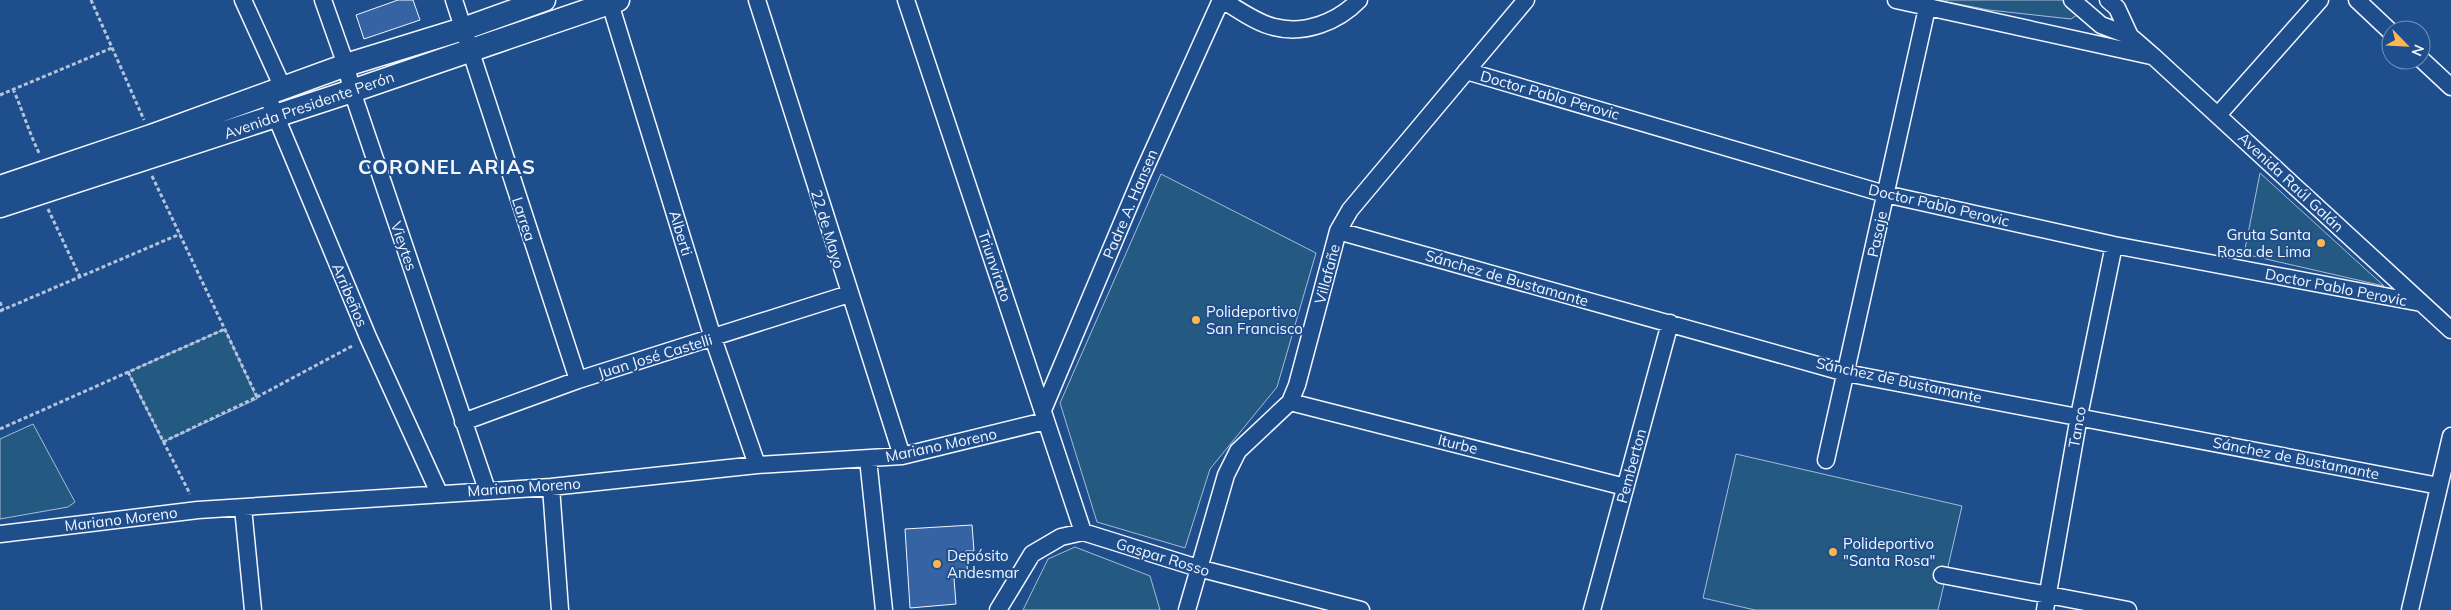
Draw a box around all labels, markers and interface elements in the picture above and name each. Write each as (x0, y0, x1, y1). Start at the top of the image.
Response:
north arrow (2381, 20, 2431, 70)
text: N (2408, 42, 2428, 59)
street label: Doctor Pablo Perovic (1478, 66, 1622, 124)
street label: Avenida Presidente Perón (221, 67, 397, 143)
street label: Avenida Raúl Galán (2234, 128, 2348, 236)
street label: Padre A. Hansen (1098, 146, 1162, 262)
district label: CORONEL ARIAS (358, 154, 536, 179)
street label: Doctor Pablo Perovic (1867, 180, 2011, 230)
street label: 22 de Mayo (807, 187, 849, 271)
street label: Larrea (508, 195, 540, 243)
street label: Alberti (665, 208, 697, 258)
street label: Pasaje (1863, 209, 1891, 259)
street label: Vieytes (387, 219, 421, 273)
place label: Gruta Santa Rosa de Lima (2217, 225, 2311, 261)
street label: Triunvirato (974, 228, 1016, 304)
marker: Gruta Santa Rosa de Lima (2315, 237, 2327, 249)
street label: Villafañe (1310, 242, 1344, 306)
street label: Sánchez de Bustamante (1423, 246, 1591, 310)
street label: Arribeños (328, 260, 372, 330)
street label: Doctor Pablo Perovic (2263, 264, 2409, 310)
place label: Polideportivo San Francisco (1206, 302, 1303, 338)
marker: Polideportivo San Francisco (1190, 314, 1202, 326)
street label: Juan José Castelli (595, 330, 715, 382)
street label: Sánchez de Bustamante (1814, 353, 1984, 407)
street label: Tanco (2064, 405, 2090, 449)
street label: Mariano Moreno (884, 424, 998, 466)
street label: Pemberton (1612, 427, 1650, 505)
street label: Iturbe (1436, 430, 1480, 458)
street label: Sánchez de Bustamante (2211, 433, 2381, 483)
street label: Mariano Moreno (467, 474, 581, 500)
street label: Mariano Moreno (64, 503, 178, 535)
street label: Gaspar Rosso (1114, 534, 1212, 580)
place label: Polideportivo "Santa Rosa" (1843, 534, 1935, 570)
place label: Depósito Andesmar (947, 546, 1020, 582)
marker: Polideportivo "Santa Rosa" (1827, 546, 1839, 558)
marker: Depósito Andesmar (931, 558, 943, 570)

